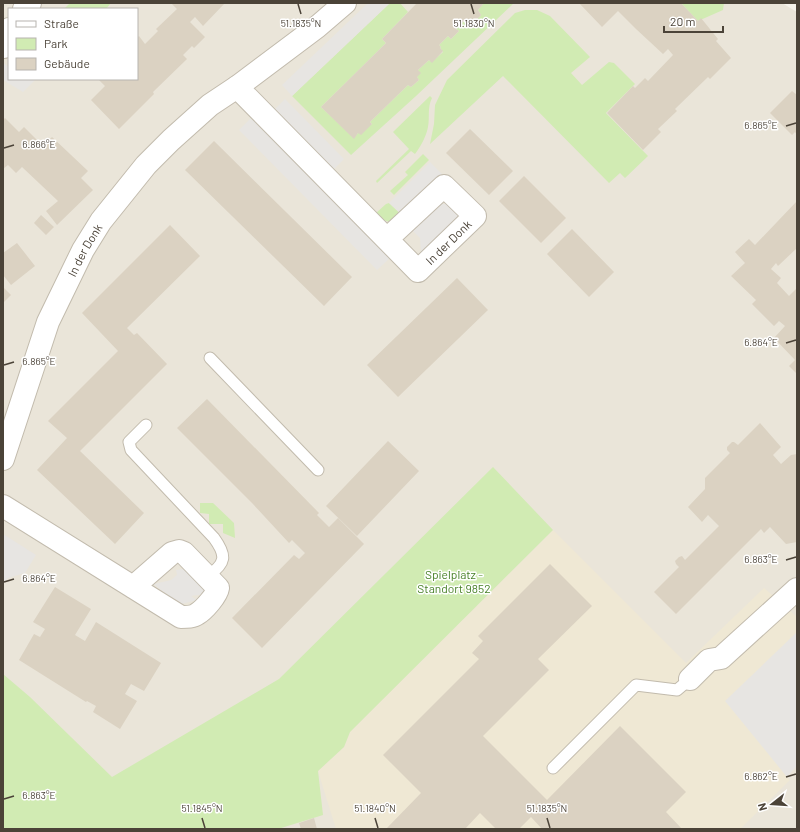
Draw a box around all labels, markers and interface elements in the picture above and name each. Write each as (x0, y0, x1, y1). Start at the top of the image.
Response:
legend (8, 8, 138, 80)
scale bar (664, 8, 723, 34)
text: 20 m (670, 14, 696, 28)
text: Straße (44, 16, 79, 30)
text: 51.1835°N (281, 17, 321, 29)
text: 51.1830°N (453, 17, 495, 29)
text: Park (44, 36, 68, 50)
text: Gebäude (44, 56, 90, 70)
text: 6.865°E (744, 119, 778, 131)
text: 6.866°E (22, 138, 56, 150)
street label: In der Donk (422, 217, 474, 267)
street label: In der Donk (64, 221, 105, 279)
text: 6.864°E (744, 336, 778, 348)
text: 6.865°E (22, 355, 56, 367)
text: 6.863°E (744, 553, 778, 565)
park label: Spielplatz - Standort 9852 (417, 567, 491, 595)
text: 6.864°E (22, 572, 56, 584)
text: 6.862°E (744, 770, 778, 782)
north arrow (752, 784, 792, 824)
text: 6.863°E (22, 789, 56, 801)
text: 51.1845°N (181, 802, 223, 814)
text: 51.1840°N (354, 802, 396, 814)
text: 51.1835°N (527, 802, 567, 814)
text: N (755, 802, 769, 812)

